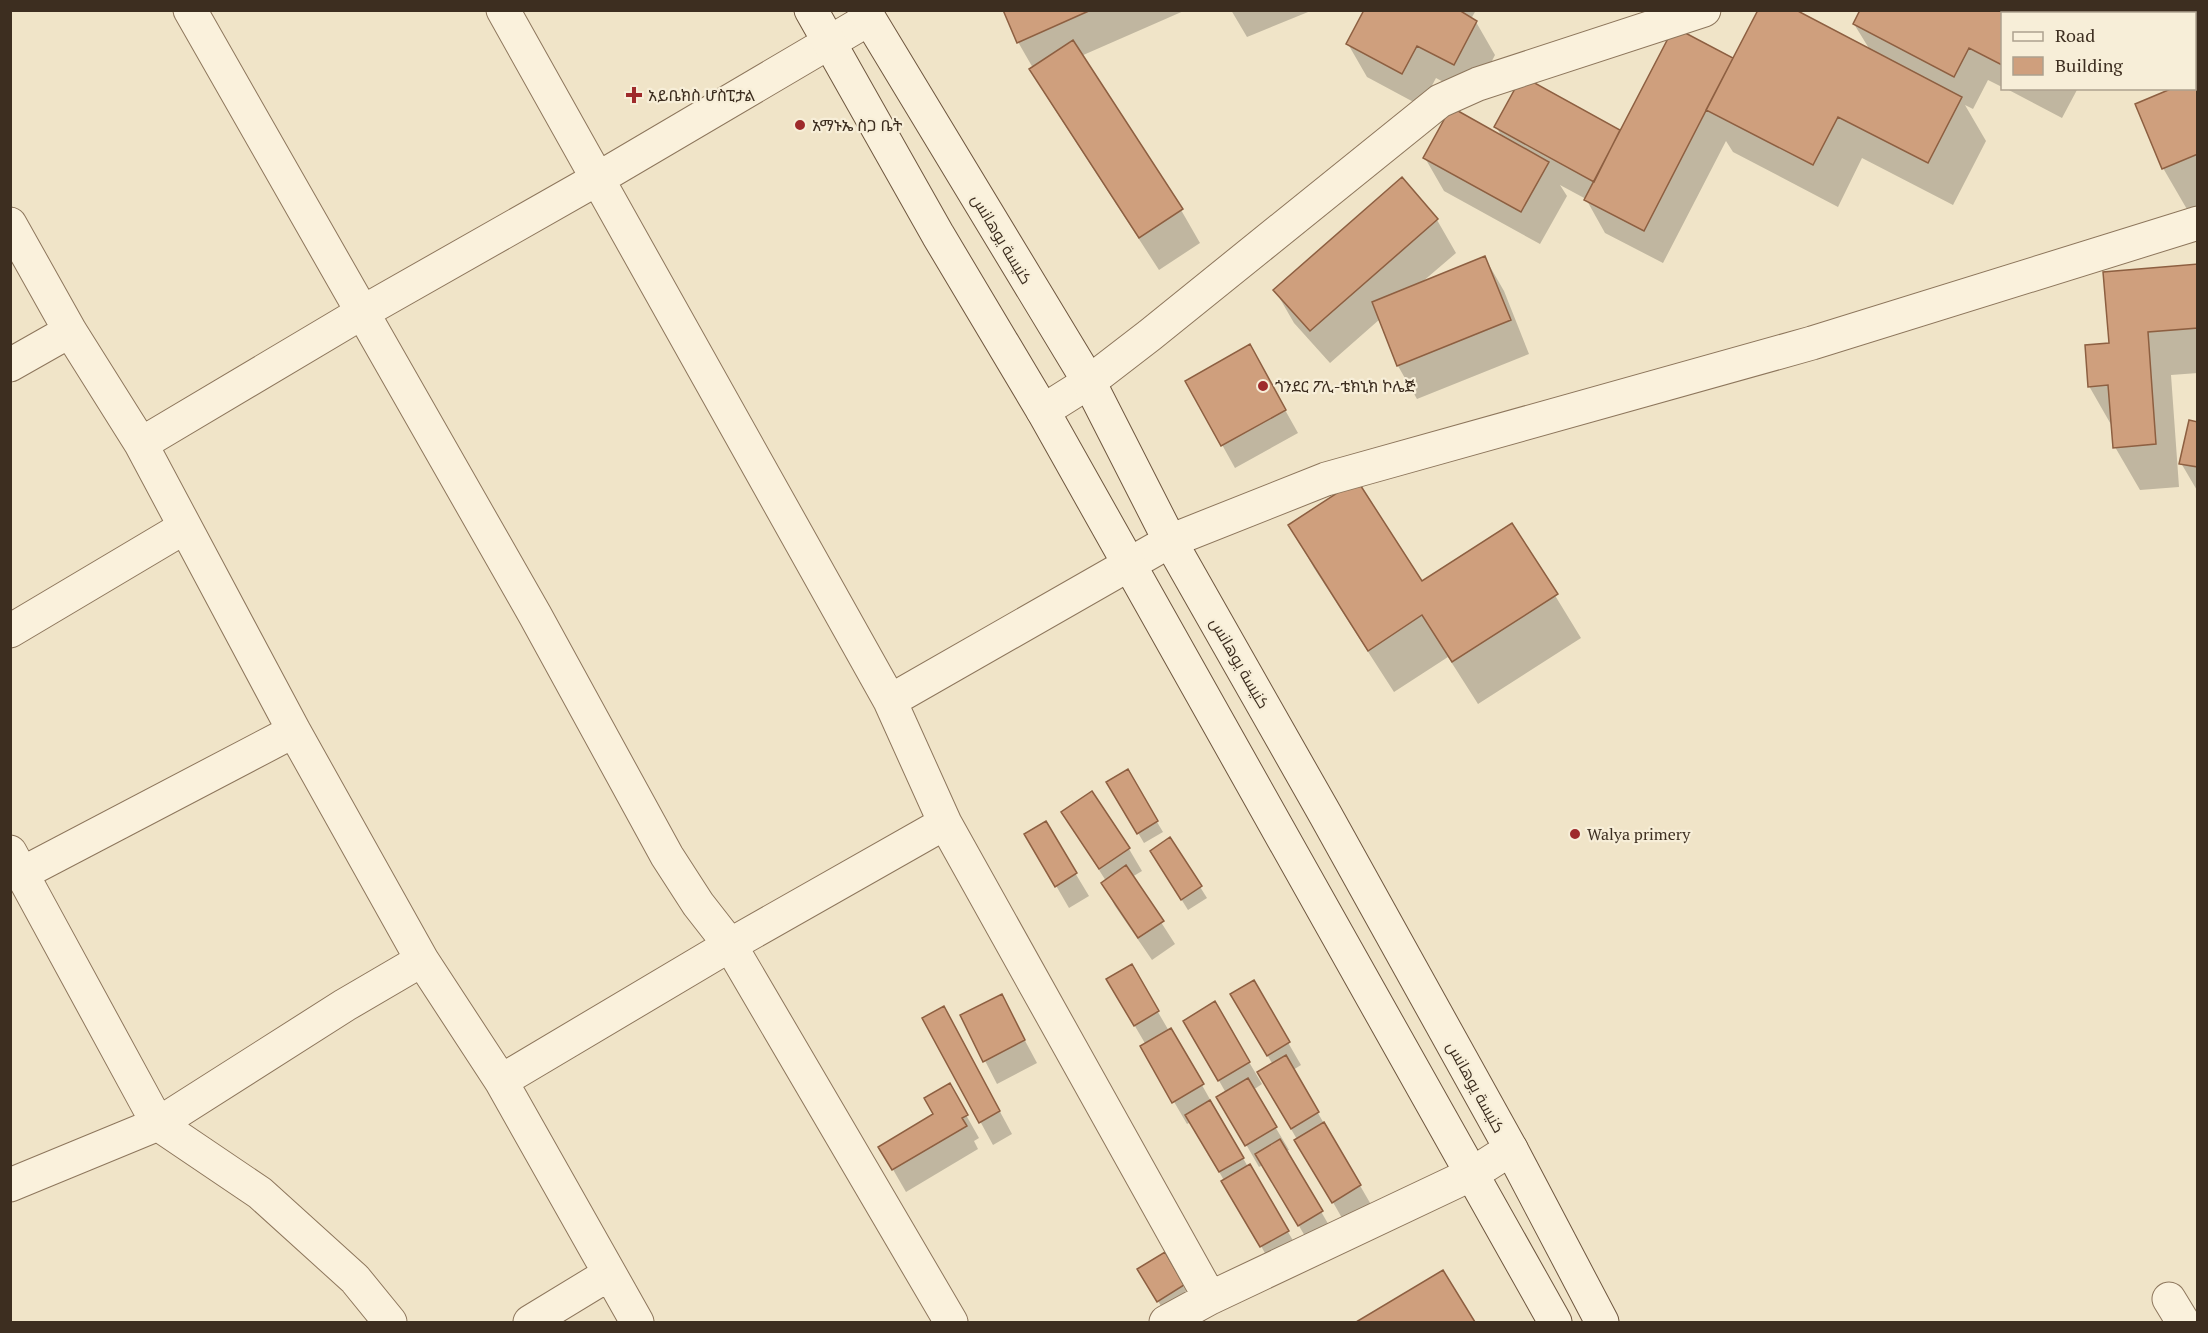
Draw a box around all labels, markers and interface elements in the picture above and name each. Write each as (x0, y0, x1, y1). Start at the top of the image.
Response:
legend (2001, 12, 2196, 90)
text: Road (2055, 23, 2095, 47)
text: Building (2055, 53, 2123, 77)
place label: አይቤክስ ሆስፒታል (648, 84, 756, 106)
marker: አይቤክስ ሆስፒታል (625, 86, 643, 104)
place label: አማኑኤ ስጋ ቤት (812, 114, 903, 136)
marker: አማኑኤ ስጋ ቤት (793, 118, 807, 132)
street label: كنيسة يوهانس (966, 190, 1038, 288)
place label: ጎንደር ፖሊ-ቴክኒክ ኮሌጅ (1275, 375, 1416, 397)
marker: ጎንደር ፖሊ-ቴክኒክ ኮሌጅ (1256, 379, 1270, 393)
street label: كنيسة يوهانس (1205, 614, 1275, 712)
place label: Walya primery (1587, 823, 1691, 845)
marker: Walya primery (1568, 827, 1582, 841)
street label: كنيسة يوهانس (1442, 1037, 1510, 1137)

